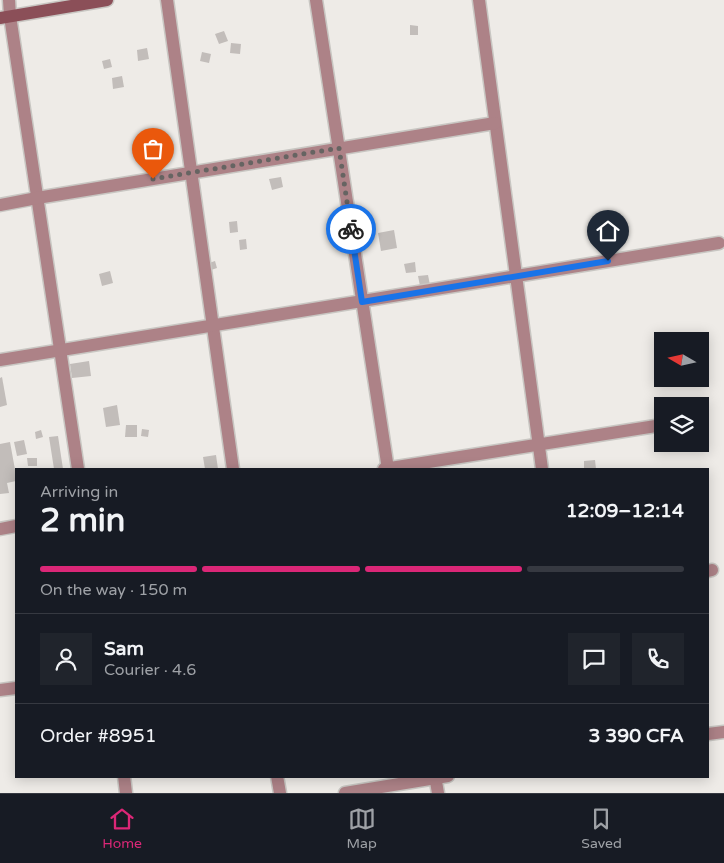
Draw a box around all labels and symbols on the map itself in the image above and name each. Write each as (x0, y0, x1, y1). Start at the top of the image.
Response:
pin (132, 128, 174, 179)
courier (326, 204, 376, 254)
pin (587, 210, 629, 261)
north arrow (654, 332, 709, 388)

